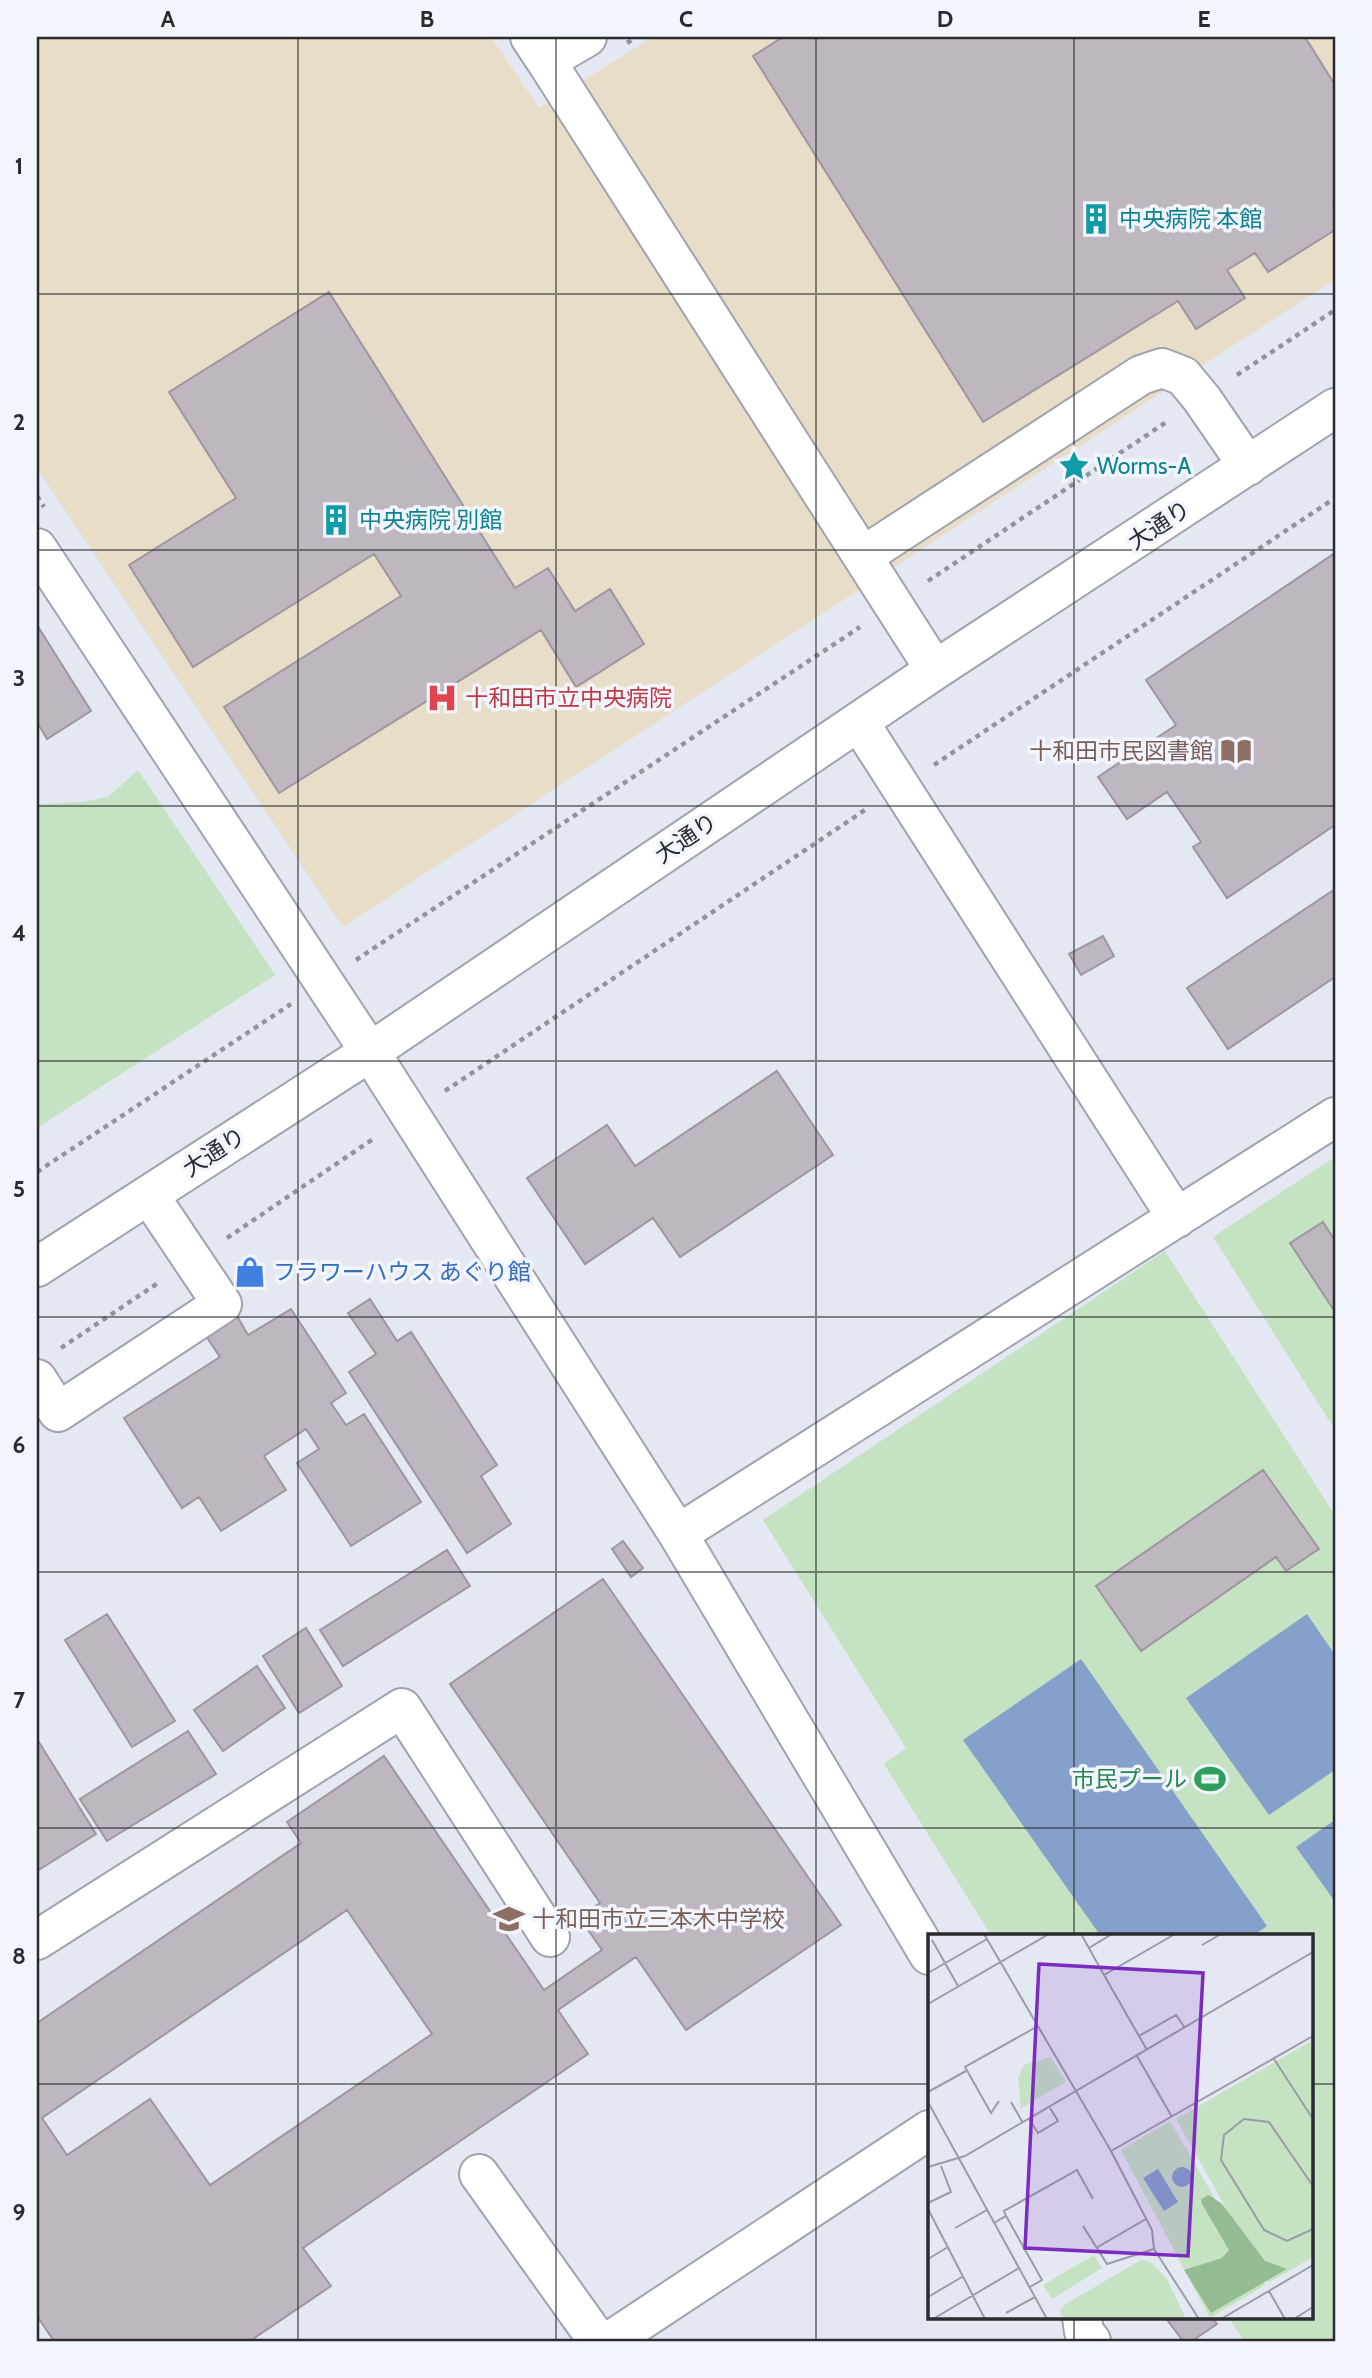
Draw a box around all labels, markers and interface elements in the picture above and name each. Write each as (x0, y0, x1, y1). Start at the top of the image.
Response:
text: A (161, 5, 176, 33)
text: B (420, 5, 434, 33)
text: C (679, 5, 693, 33)
text: D (937, 5, 953, 33)
text: E (1197, 5, 1211, 33)
text: 1 (15, 152, 23, 180)
building icon: 中央病院 本館 (1079, 202, 1113, 236)
place label: 中央病院 本館 (1119, 205, 1262, 233)
text: 2 (13, 408, 25, 436)
place icon: Worms-A (1057, 449, 1091, 483)
place label: Worms-A (1097, 452, 1191, 480)
street label: 大通り (1122, 494, 1196, 556)
building icon: 中央病院 別館 (319, 503, 353, 537)
place label: 中央病院 別館 (359, 506, 502, 534)
text: 3 (13, 664, 25, 692)
hospital icon: 十和田市立中央病院 (425, 681, 459, 715)
place label: 十和田市立中央病院 (465, 684, 672, 712)
library icon: 十和田市民図書館 (1219, 734, 1253, 768)
place label: 十和田市民図書館 (1029, 737, 1213, 765)
street label: 大通り (650, 807, 722, 869)
text: 4 (12, 919, 26, 947)
street label: 大通り (177, 1121, 251, 1183)
text: 5 (13, 1175, 25, 1203)
shop icon: フラワーハウス あぐり館 (233, 1255, 267, 1289)
place label: フラワーハウス あぐり館 (273, 1258, 531, 1286)
text: 6 (13, 1431, 25, 1459)
text: 7 (13, 1686, 25, 1714)
sports icon: 市民プール (1193, 1762, 1227, 1796)
place label: 市民プール (1072, 1765, 1187, 1793)
school or university icon: 十和田市立三本木中学校 (492, 1902, 526, 1936)
place label: 十和田市立三本木中学校 (532, 1905, 785, 1933)
inset map (928, 1934, 1312, 2318)
text: 8 (12, 1942, 26, 1970)
text: 9 (13, 2198, 25, 2226)

